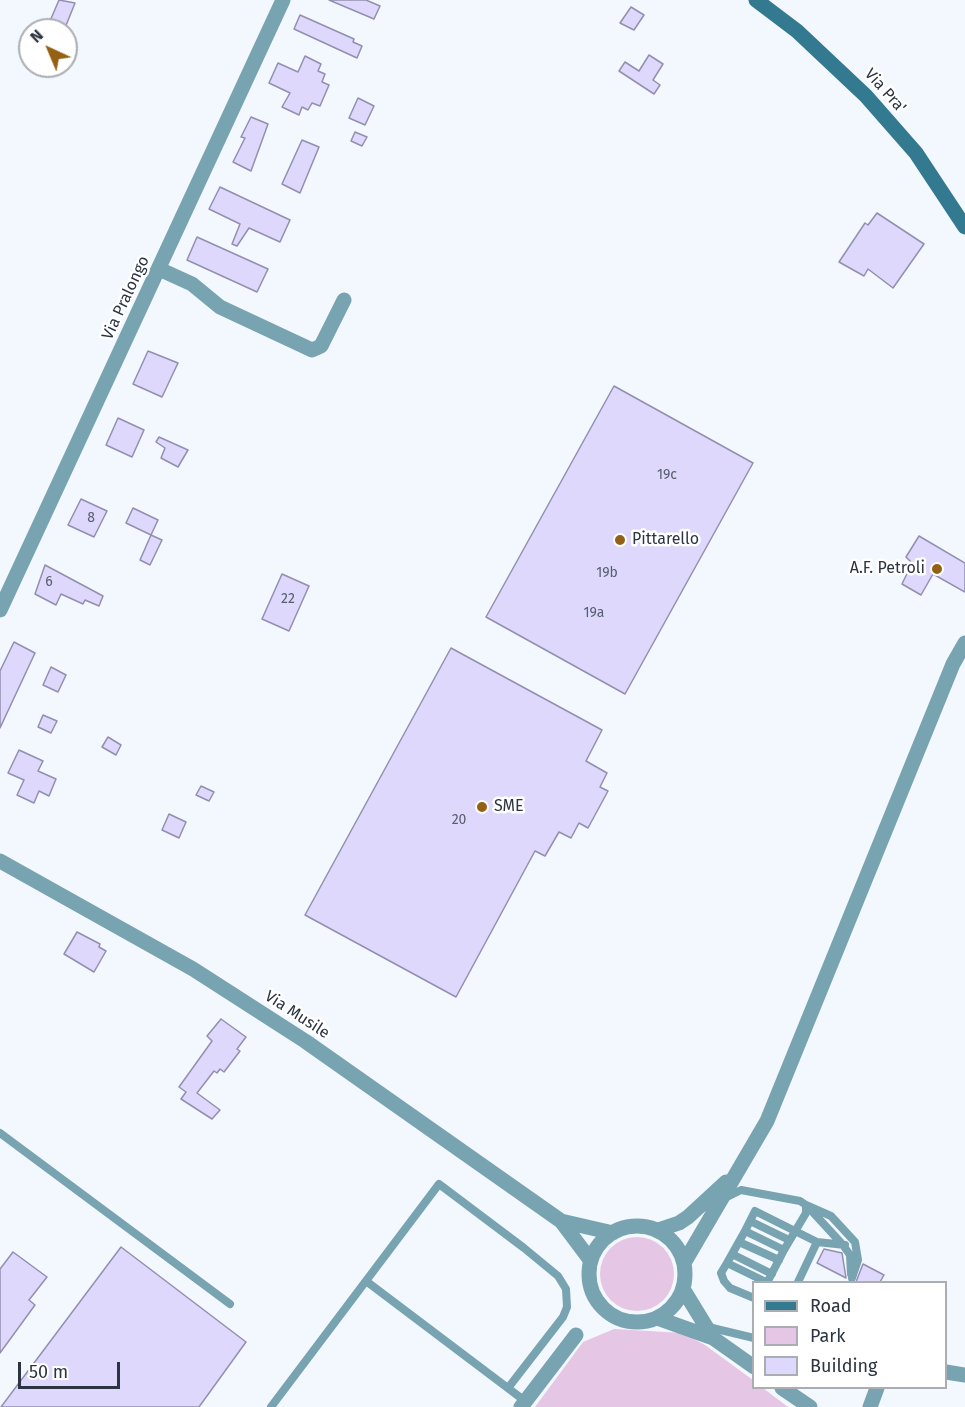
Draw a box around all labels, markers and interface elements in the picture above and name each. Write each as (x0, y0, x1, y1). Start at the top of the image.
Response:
north arrow (18, 18, 78, 78)
text: N (26, 26, 47, 47)
street label: Via Pra' (860, 65, 910, 117)
street label: Via Pralongo (98, 253, 154, 343)
house number: 19c (657, 467, 677, 483)
house number: 8 (87, 510, 95, 526)
place label: Pittarello (632, 530, 699, 550)
marker: Pittarello (613, 533, 627, 547)
place label: A.F. Petroli (850, 559, 925, 579)
marker: A.F. Petroli (930, 562, 944, 576)
house number: 19b (596, 565, 618, 581)
house number: 6 (45, 574, 53, 590)
house number: 22 (281, 591, 295, 607)
house number: 19a (584, 605, 604, 621)
place label: SME (494, 797, 524, 817)
marker: SME (475, 800, 489, 814)
house number: 20 (452, 812, 466, 828)
street label: Via Musile (261, 987, 333, 1043)
legend (752, 1281, 947, 1389)
text: Road (810, 1295, 852, 1317)
text: Park (810, 1325, 845, 1347)
scale bar (21, 1350, 123, 1388)
text: Building (810, 1355, 877, 1377)
text: 50 m (29, 1361, 68, 1383)

